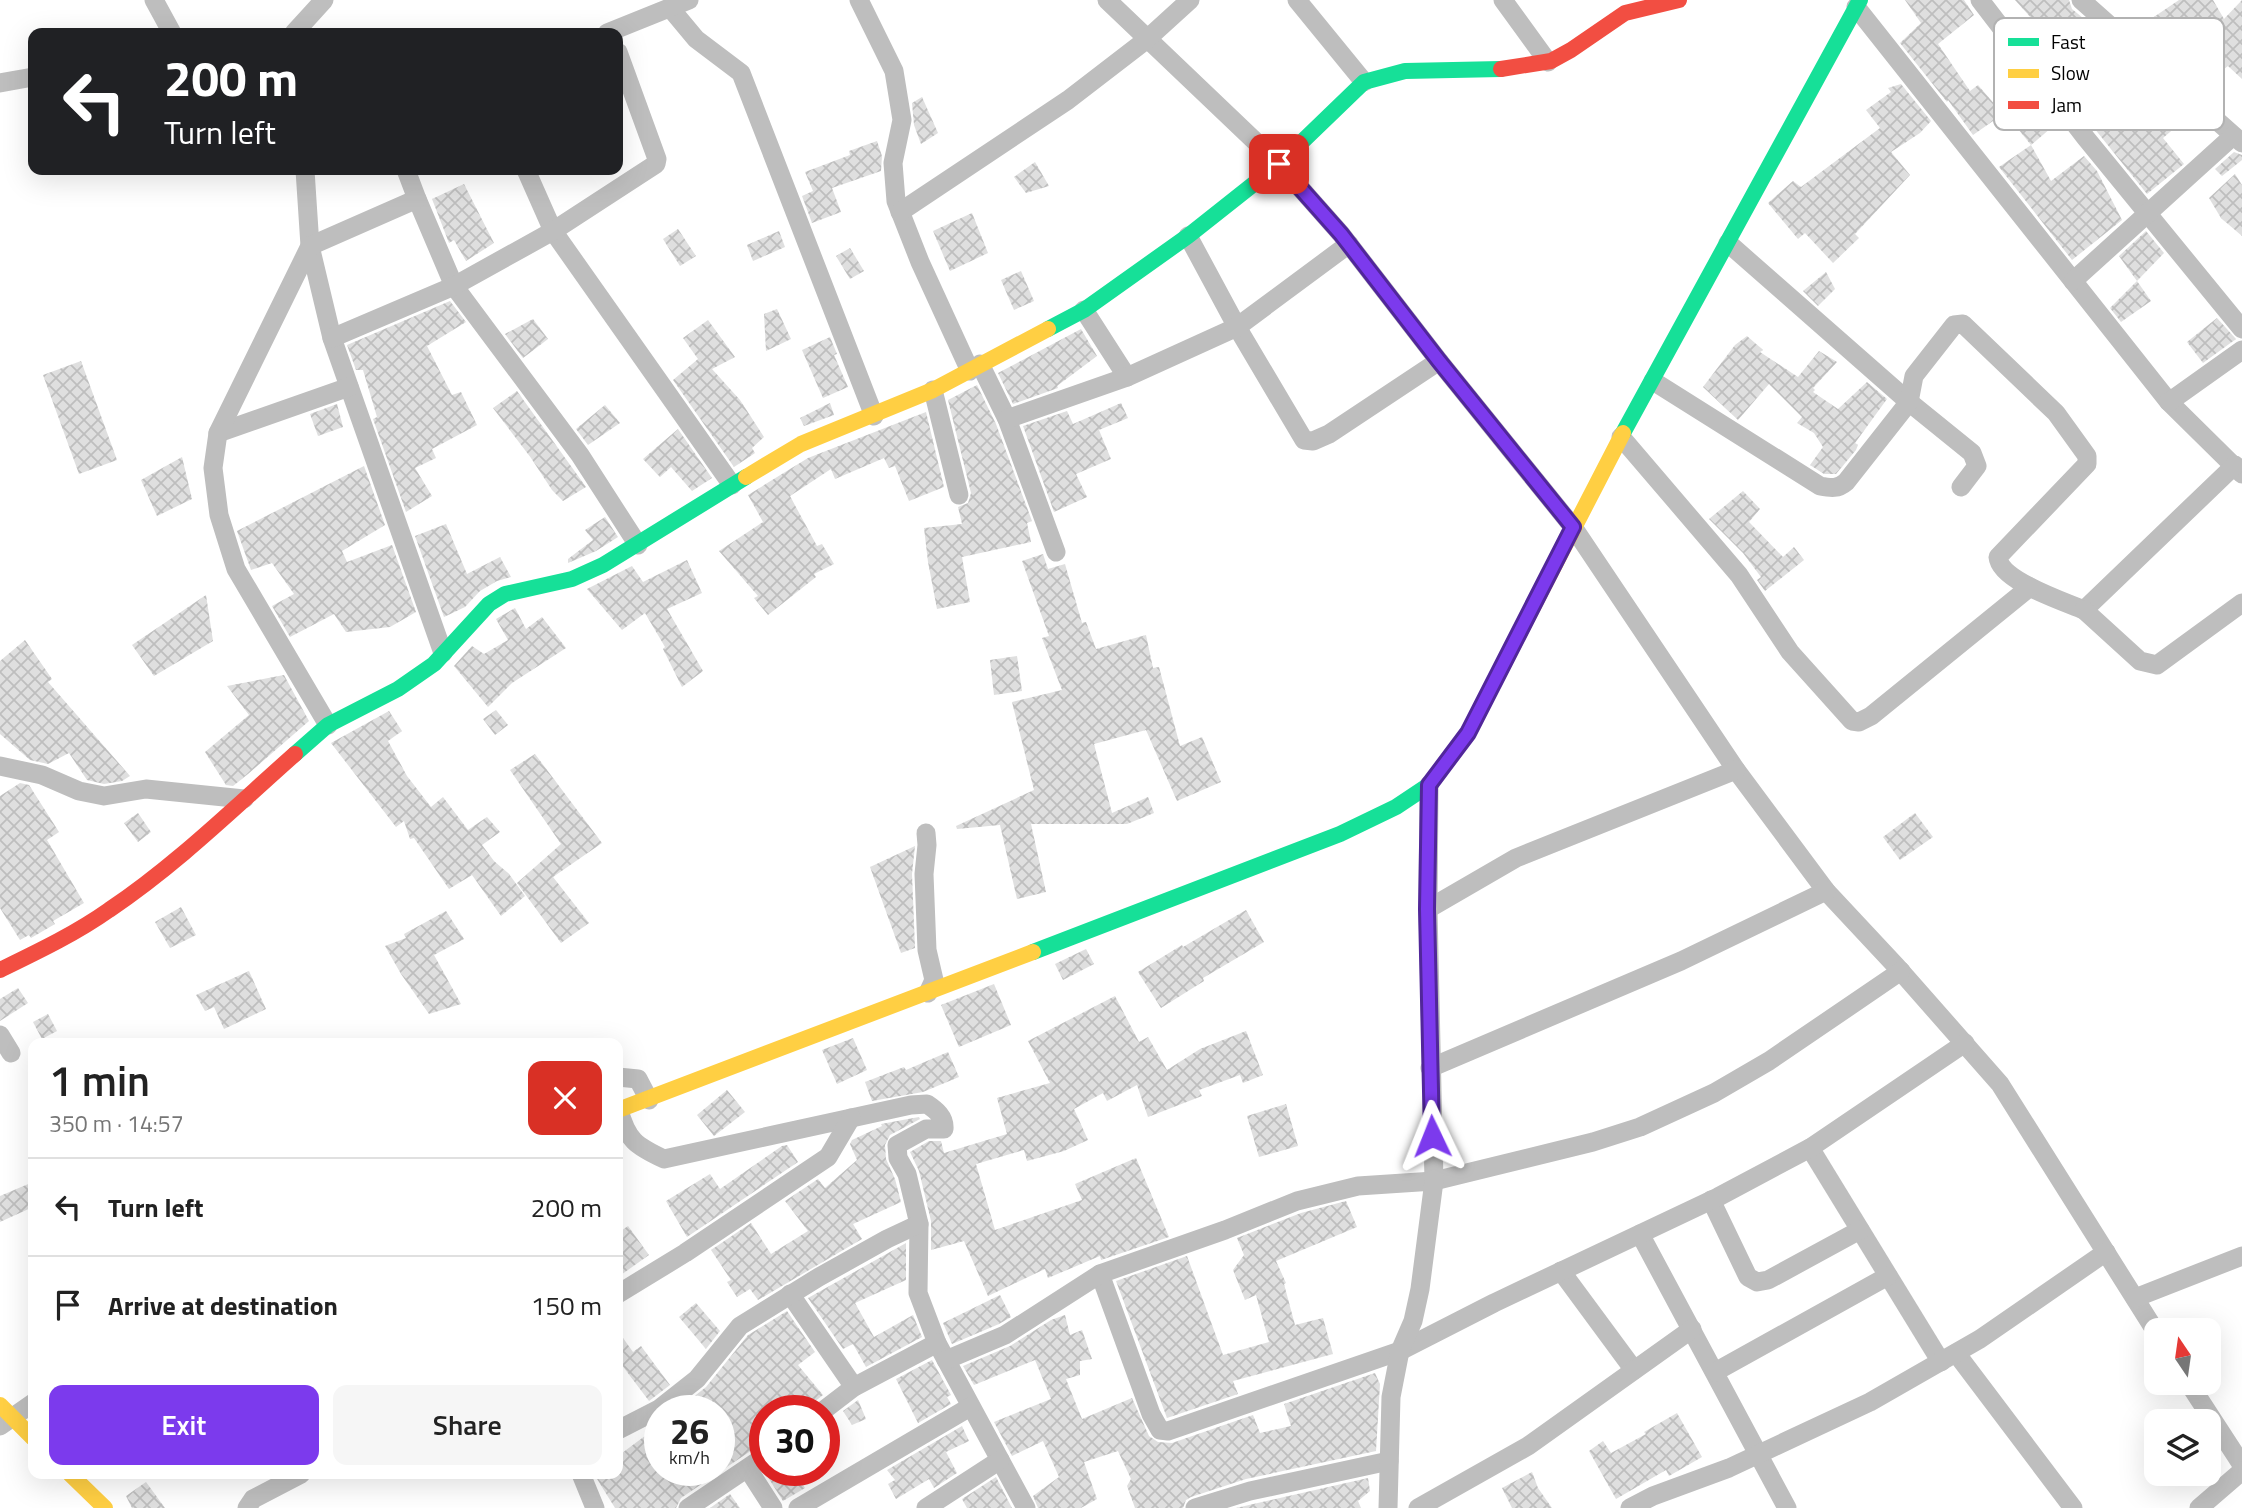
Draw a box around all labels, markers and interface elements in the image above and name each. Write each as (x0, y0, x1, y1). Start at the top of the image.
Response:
legend (1994, 18, 2224, 130)
text: Fast (2051, 27, 2086, 56)
text: 200 m (164, 40, 298, 115)
icon: left (49, 56, 140, 147)
text: Slow (2051, 58, 2090, 87)
text: Jam (2051, 90, 2082, 119)
text: Turn left (164, 108, 276, 156)
pin (1249, 134, 1309, 194)
icon: arrive (1260, 145, 1298, 183)
text: 1 min (49, 1048, 150, 1112)
button: close (528, 1061, 602, 1135)
position arrow (1395, 1099, 1469, 1173)
text: 350 m · 14:57 (49, 1106, 184, 1141)
icon: left (49, 1188, 87, 1226)
text: Turn left (108, 1188, 203, 1227)
text: 200 m (531, 1188, 602, 1227)
icon: arrive (49, 1286, 87, 1324)
text: Arrive at destination (108, 1286, 338, 1325)
text: 150 m (531, 1286, 602, 1325)
north arrow (2144, 1318, 2221, 1395)
map controls (2144, 1318, 2221, 1486)
button: Exit (49, 1385, 319, 1465)
button: Share (333, 1385, 602, 1465)
speed limit sign: 30 (749, 1395, 840, 1486)
text: 26 (670, 1404, 709, 1458)
button: layers (2144, 1409, 2221, 1486)
text: km/h (669, 1444, 710, 1471)

